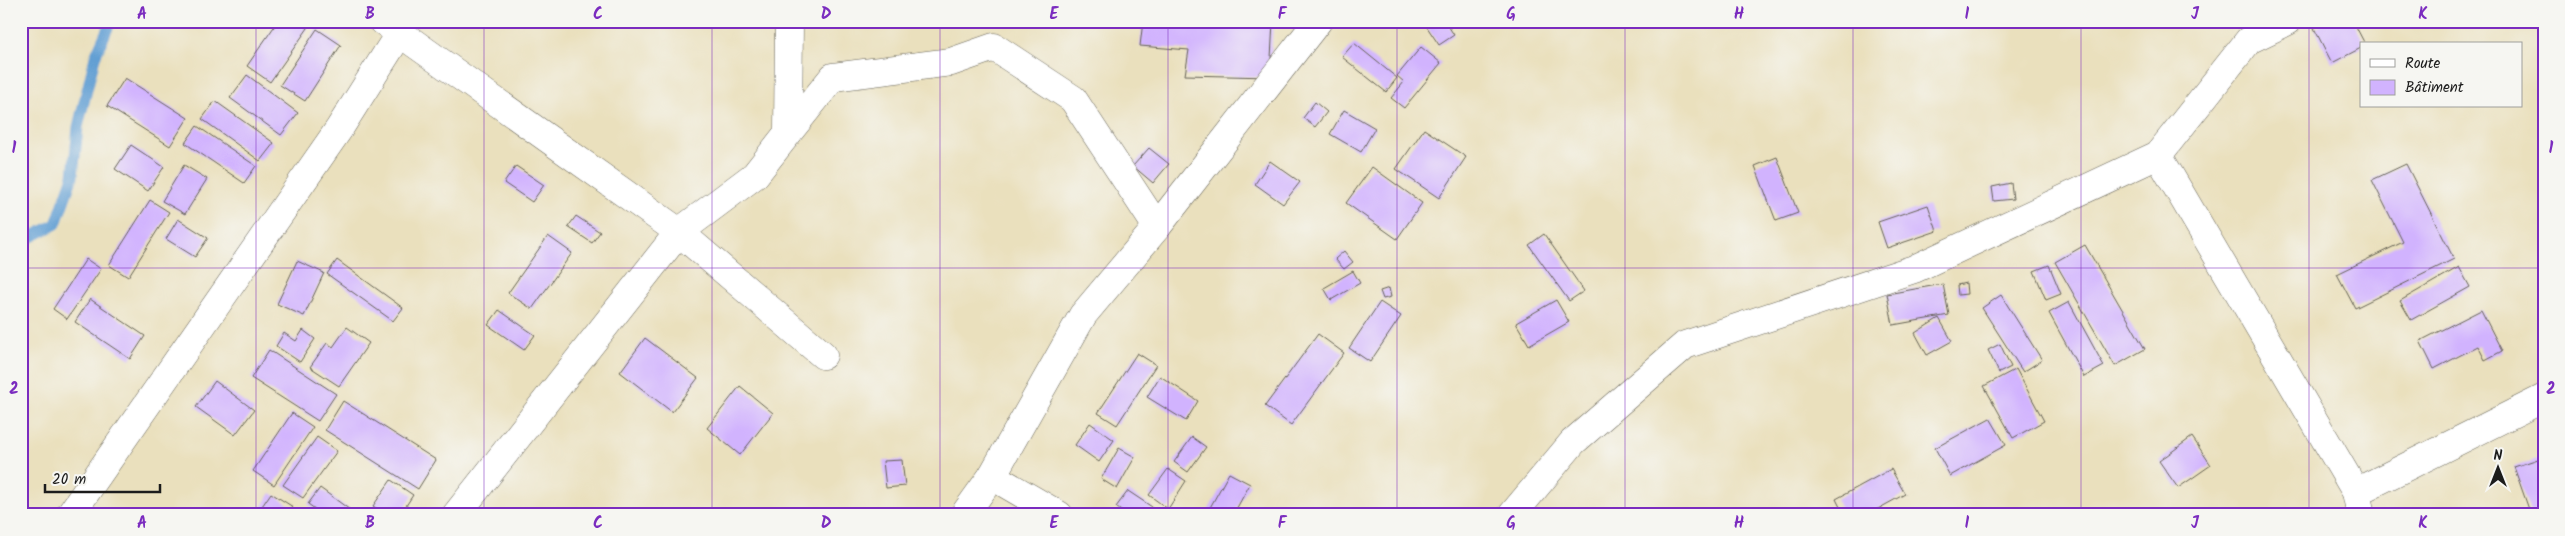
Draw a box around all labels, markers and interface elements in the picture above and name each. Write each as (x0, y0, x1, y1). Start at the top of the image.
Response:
text: A (137, 2, 147, 27)
text: B (365, 2, 375, 27)
text: C (593, 2, 603, 27)
text: D (821, 2, 832, 27)
text: E (1050, 2, 1060, 27)
text: F (1278, 2, 1288, 27)
text: G (1506, 2, 1516, 27)
text: H (1734, 2, 1744, 27)
text: I (1965, 2, 1970, 27)
text: J (2191, 2, 2200, 27)
text: K (2418, 2, 2428, 27)
legend (2360, 42, 2522, 108)
text: Route (2405, 52, 2441, 76)
text: Bâtiment (2405, 76, 2464, 100)
text: 1 (12, 136, 17, 161)
text: 1 (2549, 136, 2554, 161)
text: 2 (9, 377, 19, 402)
text: 2 (2546, 377, 2556, 402)
north arrow (2472, 444, 2522, 494)
text: N (2494, 445, 2503, 467)
scale bar (45, 461, 160, 493)
text: 20 m (52, 468, 86, 492)
text: A (137, 511, 147, 536)
text: B (365, 511, 375, 536)
text: C (593, 511, 603, 536)
text: D (821, 511, 832, 536)
text: E (1050, 511, 1060, 536)
text: F (1278, 511, 1288, 536)
text: G (1506, 511, 1516, 536)
text: H (1734, 511, 1744, 536)
text: I (1965, 511, 1970, 536)
text: J (2191, 511, 2200, 536)
text: K (2418, 511, 2428, 536)

